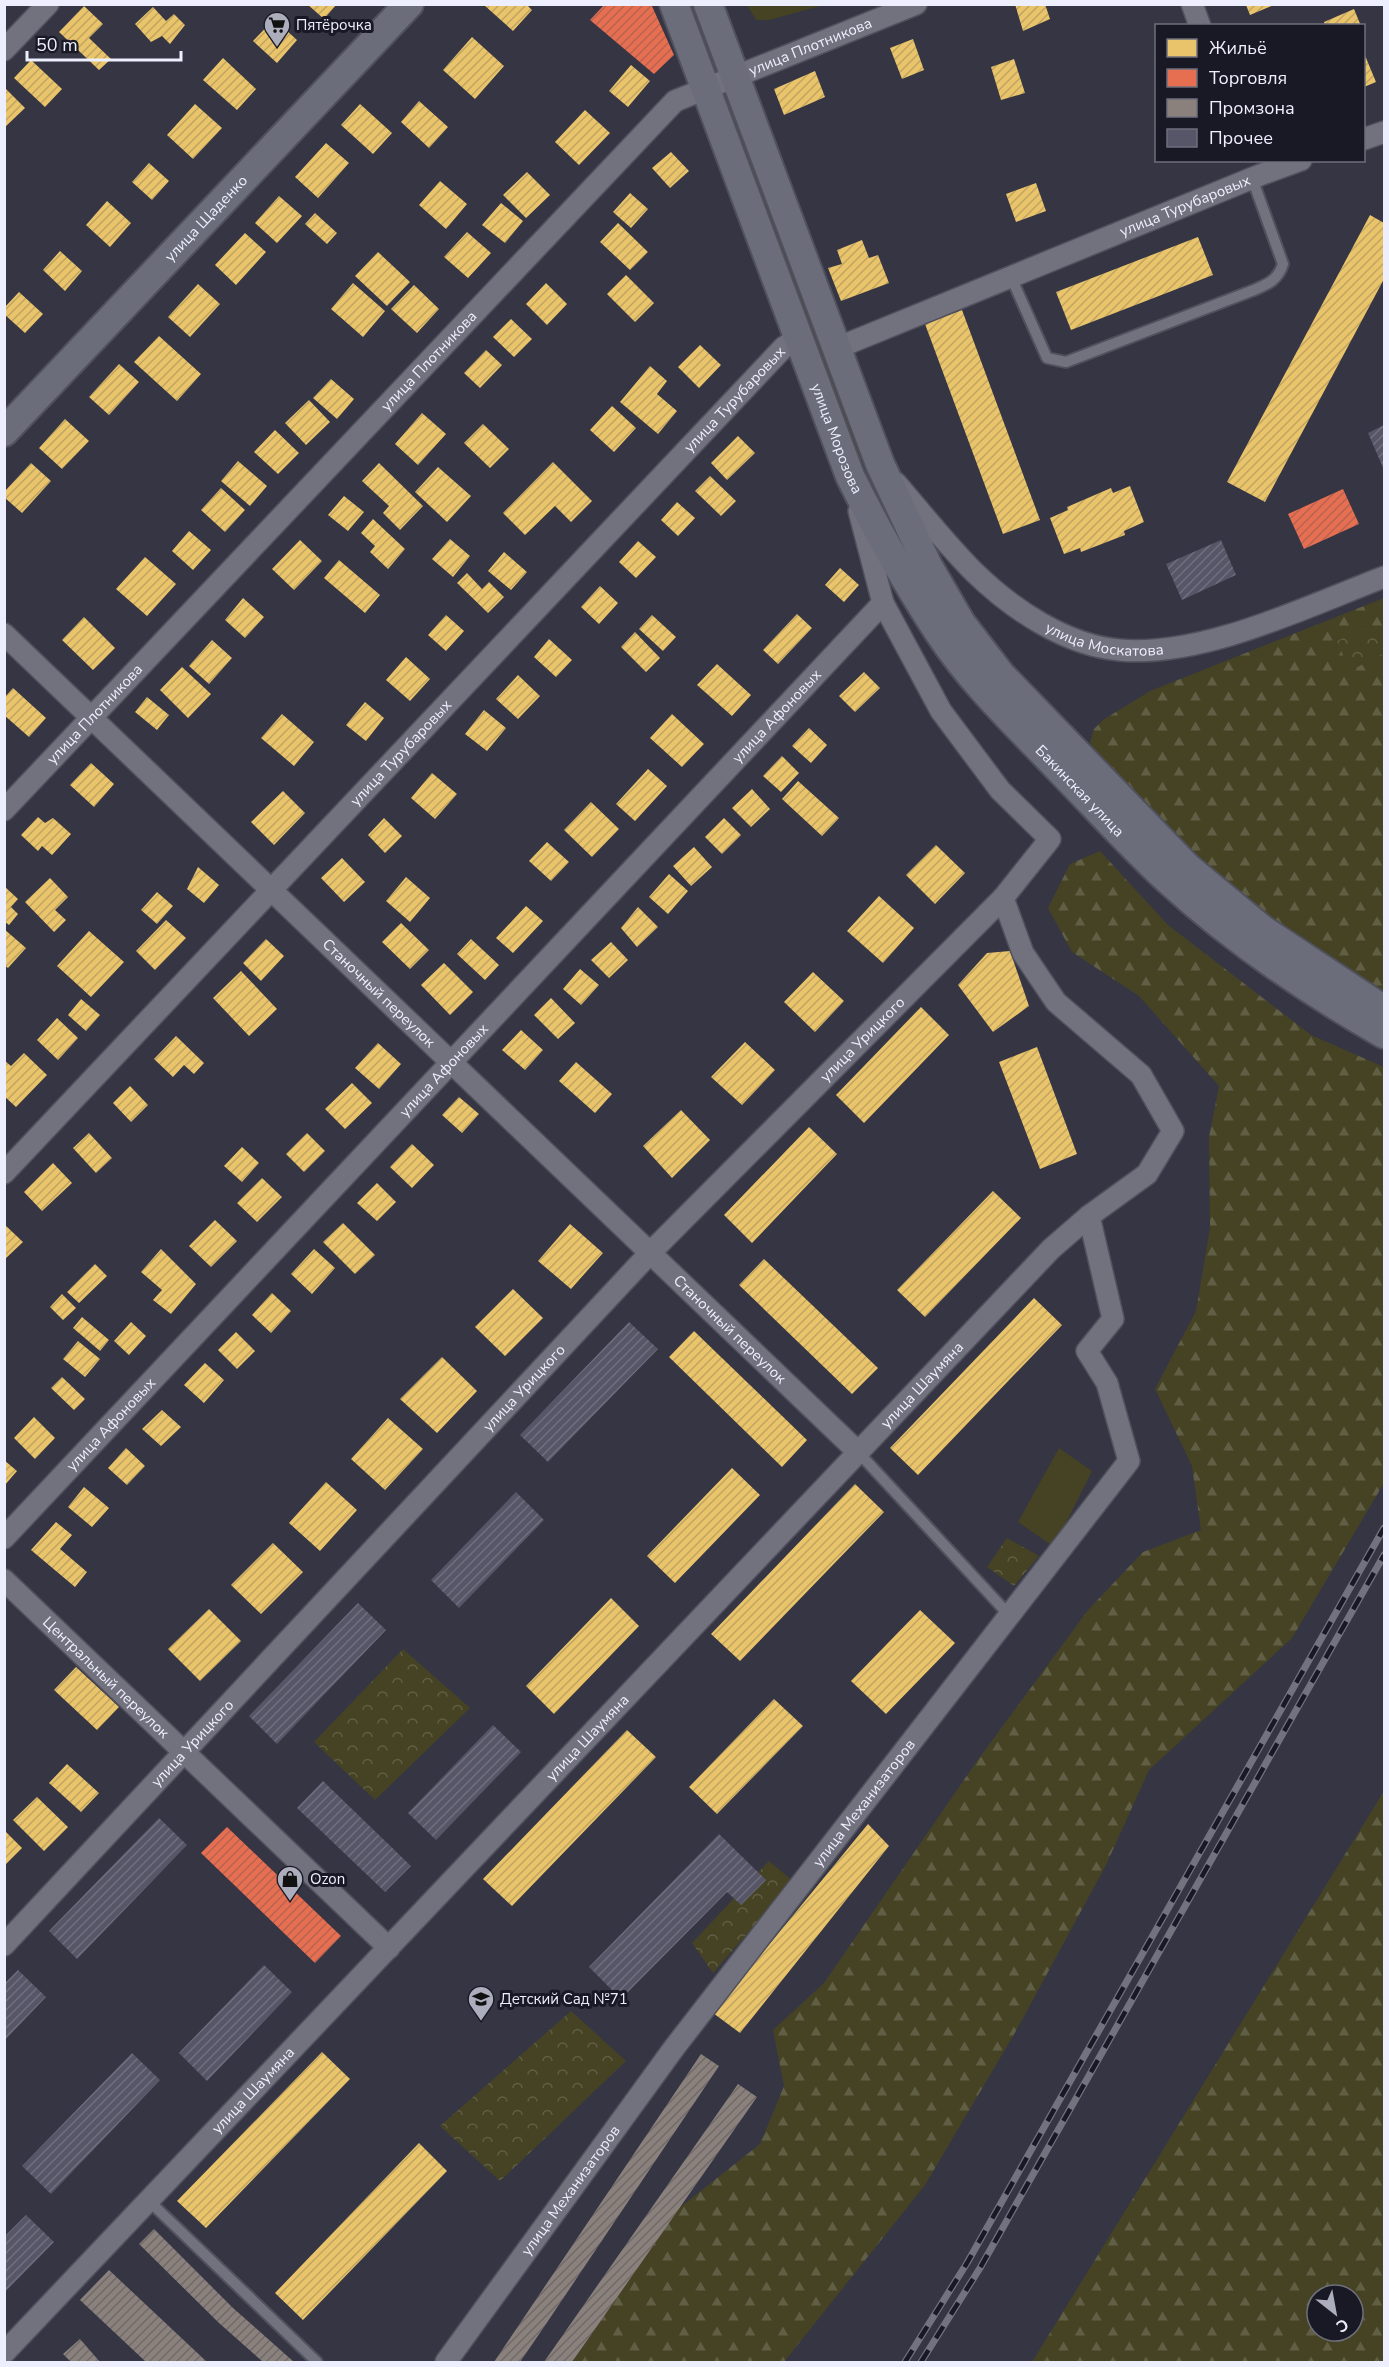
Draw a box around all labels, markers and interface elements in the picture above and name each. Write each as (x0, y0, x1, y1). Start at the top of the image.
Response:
supermarket icon: Пятёрочка (262, 10, 292, 48)
street label: улица Плотникова (746, 13, 875, 80)
place label: Пятёрочка (296, 15, 372, 35)
scale bar (27, 24, 182, 62)
legend (1155, 24, 1365, 162)
text: 50 m (36, 33, 78, 57)
text: Жильё (1209, 36, 1267, 60)
text: Торговля (1209, 66, 1287, 90)
text: Промзона (1209, 96, 1295, 120)
text: Прочее (1209, 126, 1273, 150)
street label: улица Турубаровых (1117, 170, 1253, 241)
street label: улица Щаденко (160, 171, 252, 266)
street label: улица Плотникова (376, 307, 481, 416)
street label: улица Турубаровых (679, 342, 790, 457)
street label: улица Морозова (806, 381, 867, 497)
street label: улица Москатова (1042, 617, 1165, 661)
street label: улица Плотникова (42, 660, 147, 769)
street label: улица Афоновых (728, 665, 826, 767)
street label: улица Турубаровых (346, 695, 456, 810)
street label: Бакинская улица (1031, 740, 1129, 841)
street label: Станочный переулок (318, 934, 440, 1052)
street label: улица Урицкого (816, 992, 909, 1086)
street label: улица Афоновых (395, 1019, 493, 1121)
street label: Станочный переулок (669, 1270, 791, 1388)
street label: улица Шаумяна (876, 1337, 968, 1433)
street label: улица Урицкого (478, 1340, 570, 1436)
street label: улица Афоновых (62, 1373, 160, 1476)
street label: Центральный переулок (38, 1612, 174, 1743)
street label: улица Шаумяна (542, 1690, 633, 1785)
street label: улица Урицкого (147, 1695, 238, 1791)
street label: улица Механизаторов (808, 1735, 920, 1871)
shop icon: Ozon (275, 1864, 305, 1902)
place label: Ozon (310, 1869, 345, 1889)
school or university icon: Детский Сад №71 (466, 1984, 496, 2022)
place label: Детский Сад №71 (500, 1989, 628, 2009)
street label: улица Шаумяна (207, 2043, 299, 2138)
street label: улица Механизаторов (516, 2121, 625, 2260)
north arrow (1305, 2283, 1365, 2343)
text: С (1332, 2313, 1353, 2337)

